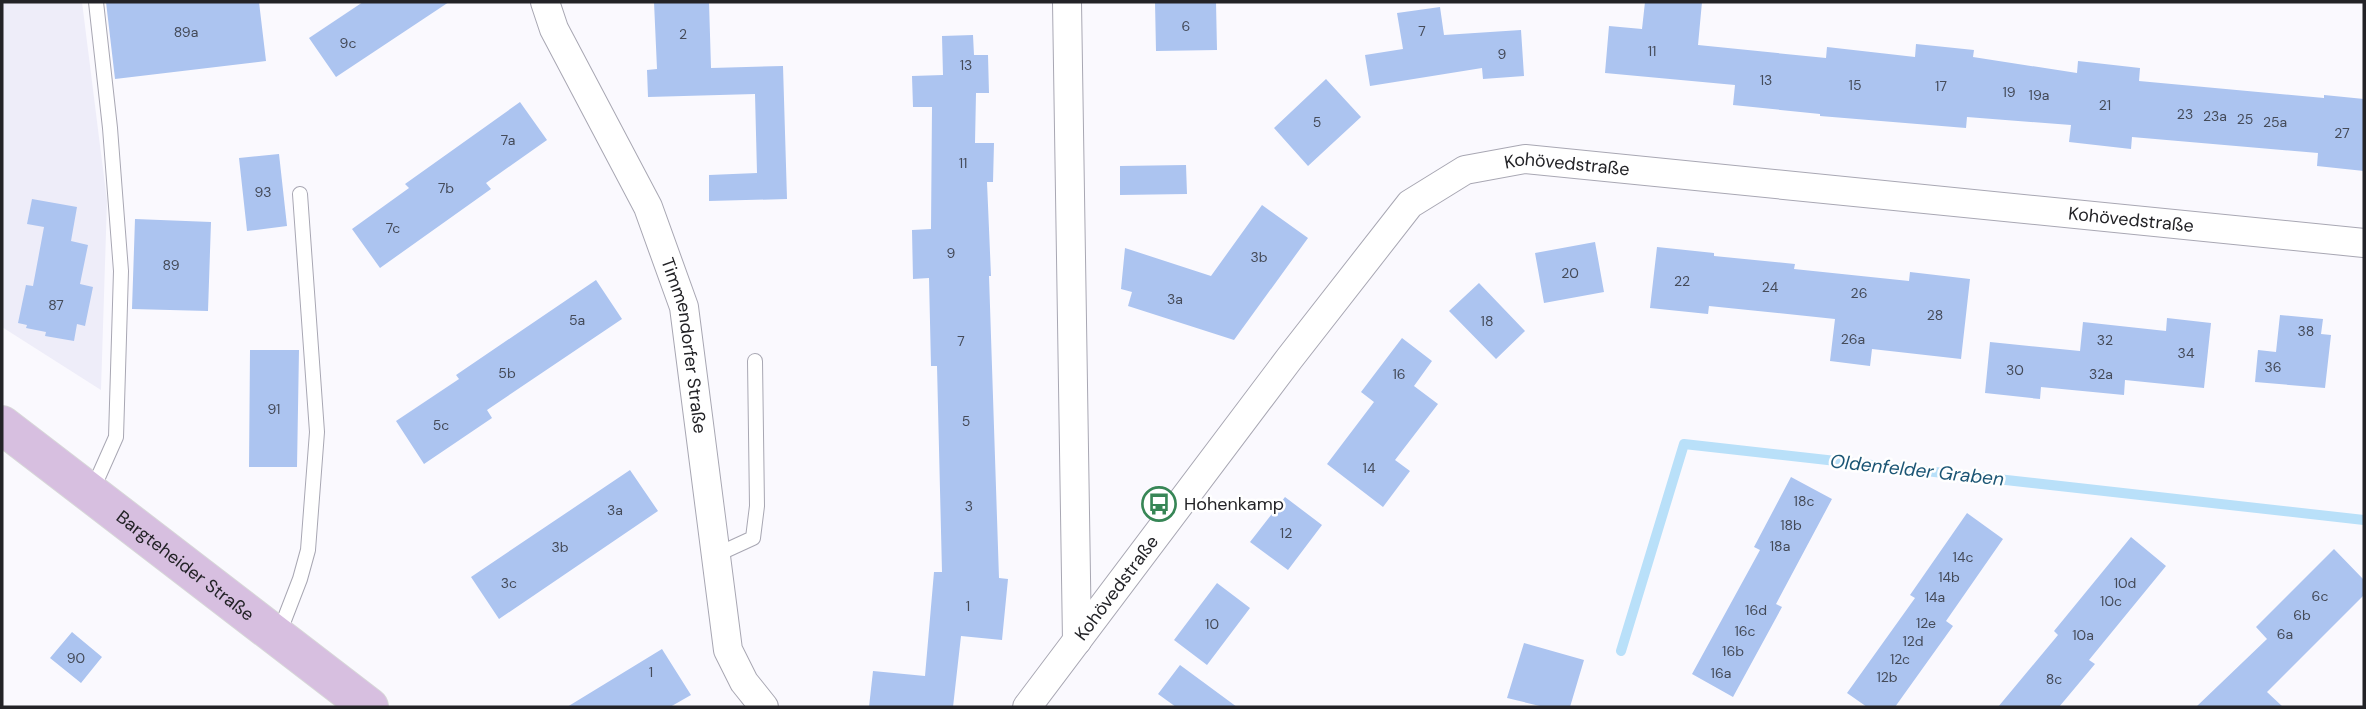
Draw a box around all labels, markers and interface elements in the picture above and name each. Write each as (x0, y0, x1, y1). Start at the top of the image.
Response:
house number: 6 (1182, 17, 1190, 35)
house number: 7 (1418, 22, 1426, 40)
house number: 89a (174, 23, 198, 41)
house number: 2 (679, 25, 687, 43)
house number: 9c (340, 34, 356, 52)
house number: 11 (1648, 42, 1656, 60)
house number: 9 (1498, 45, 1507, 63)
house number: 13 (960, 56, 972, 74)
house number: 13 (1760, 71, 1772, 89)
house number: 15 (1849, 76, 1861, 94)
house number: 17 (1935, 77, 1947, 95)
house number: 19 (2002, 83, 2016, 101)
house number: 19a (2029, 86, 2049, 104)
house number: 21 (2099, 96, 2111, 114)
house number: 23 (2177, 105, 2193, 123)
house number: 23a (2203, 107, 2227, 125)
house number: 25 (2237, 110, 2253, 128)
house number: 5 (1313, 113, 1321, 131)
house number: 25a (2263, 113, 2287, 131)
house number: 27 (2334, 124, 2350, 142)
house number: 7a (501, 131, 515, 149)
street label: Kohövedstraße (1502, 147, 1631, 181)
house number: 11 (959, 154, 967, 172)
house number: 7b (438, 179, 454, 197)
house number: 93 (255, 183, 271, 201)
street label: Kohövedstraße (2067, 201, 2195, 238)
house number: 7c (386, 219, 400, 237)
house number: 9 (947, 244, 956, 262)
house number: 3b (1250, 248, 1268, 266)
street label: Timmendorfer Straße (655, 254, 712, 435)
house number: 89 (163, 256, 180, 274)
house number: 20 (1561, 264, 1579, 282)
house number: 22 (1674, 272, 1690, 290)
house number: 24 (1762, 278, 1779, 296)
house number: 26 (1851, 284, 1867, 302)
house number: 3a (1167, 290, 1183, 308)
house number: 87 (48, 296, 64, 314)
house number: 28 (1927, 306, 1943, 324)
house number: 5a (569, 311, 585, 329)
house number: 18 (1481, 312, 1493, 330)
house number: 38 (2298, 322, 2314, 340)
house number: 26a (1841, 330, 1865, 348)
house number: 32 (2097, 331, 2113, 349)
house number: 7 (957, 332, 965, 350)
house number: 34 (2178, 344, 2195, 362)
house number: 36 (2264, 358, 2282, 376)
house number: 30 (2006, 361, 2024, 379)
house number: 5b (498, 364, 516, 382)
house number: 16 (1392, 365, 1406, 383)
house number: 32a (2089, 365, 2113, 383)
house number: 91 (268, 400, 280, 418)
house number: 5 (962, 412, 970, 430)
house number: 5c (433, 416, 449, 434)
water label: Oldenfelder Graben (1829, 448, 2005, 492)
house number: 14 (1363, 459, 1376, 477)
bus stop icon: Hohenkamp (1140, 485, 1178, 523)
place label: Hohenkamp (1184, 492, 1284, 516)
house number: 18c (1794, 492, 1814, 510)
house number: 3 (965, 497, 973, 515)
house number: 3a (607, 501, 623, 519)
street label: Bargteheider Straße (111, 505, 259, 626)
house number: 18b (1780, 516, 1802, 534)
house number: 12 (1280, 524, 1292, 542)
street label: Kohövedstraße (1069, 530, 1164, 645)
house number: 18a (1770, 537, 1790, 555)
house number: 3b (551, 538, 569, 556)
house number: 14c (1953, 548, 1973, 566)
house number: 14b (1938, 568, 1960, 586)
house number: 3c (501, 574, 517, 592)
house number: 10d (2114, 574, 2136, 592)
house number: 6c (2312, 587, 2328, 605)
house number: 14a (1925, 588, 1945, 606)
house number: 10c (2100, 592, 2122, 610)
house number: 1 (966, 597, 970, 615)
house number: 16d (1745, 601, 1767, 619)
house number: 6b (2293, 606, 2311, 624)
house number: 12e (1916, 614, 1936, 632)
house number: 10 (1205, 615, 1219, 633)
house number: 16c (1734, 622, 1756, 640)
house number: 6a (2277, 625, 2293, 643)
house number: 10a (2072, 626, 2094, 644)
house number: 12d (1903, 632, 1923, 650)
house number: 16b (1722, 642, 1744, 660)
house number: 90 (67, 649, 85, 667)
house number: 12c (1890, 650, 1910, 668)
house number: 1 (649, 663, 653, 681)
house number: 16a (1711, 664, 1731, 682)
house number: 12b (1876, 668, 1898, 686)
house number: 8c (2046, 670, 2062, 688)

